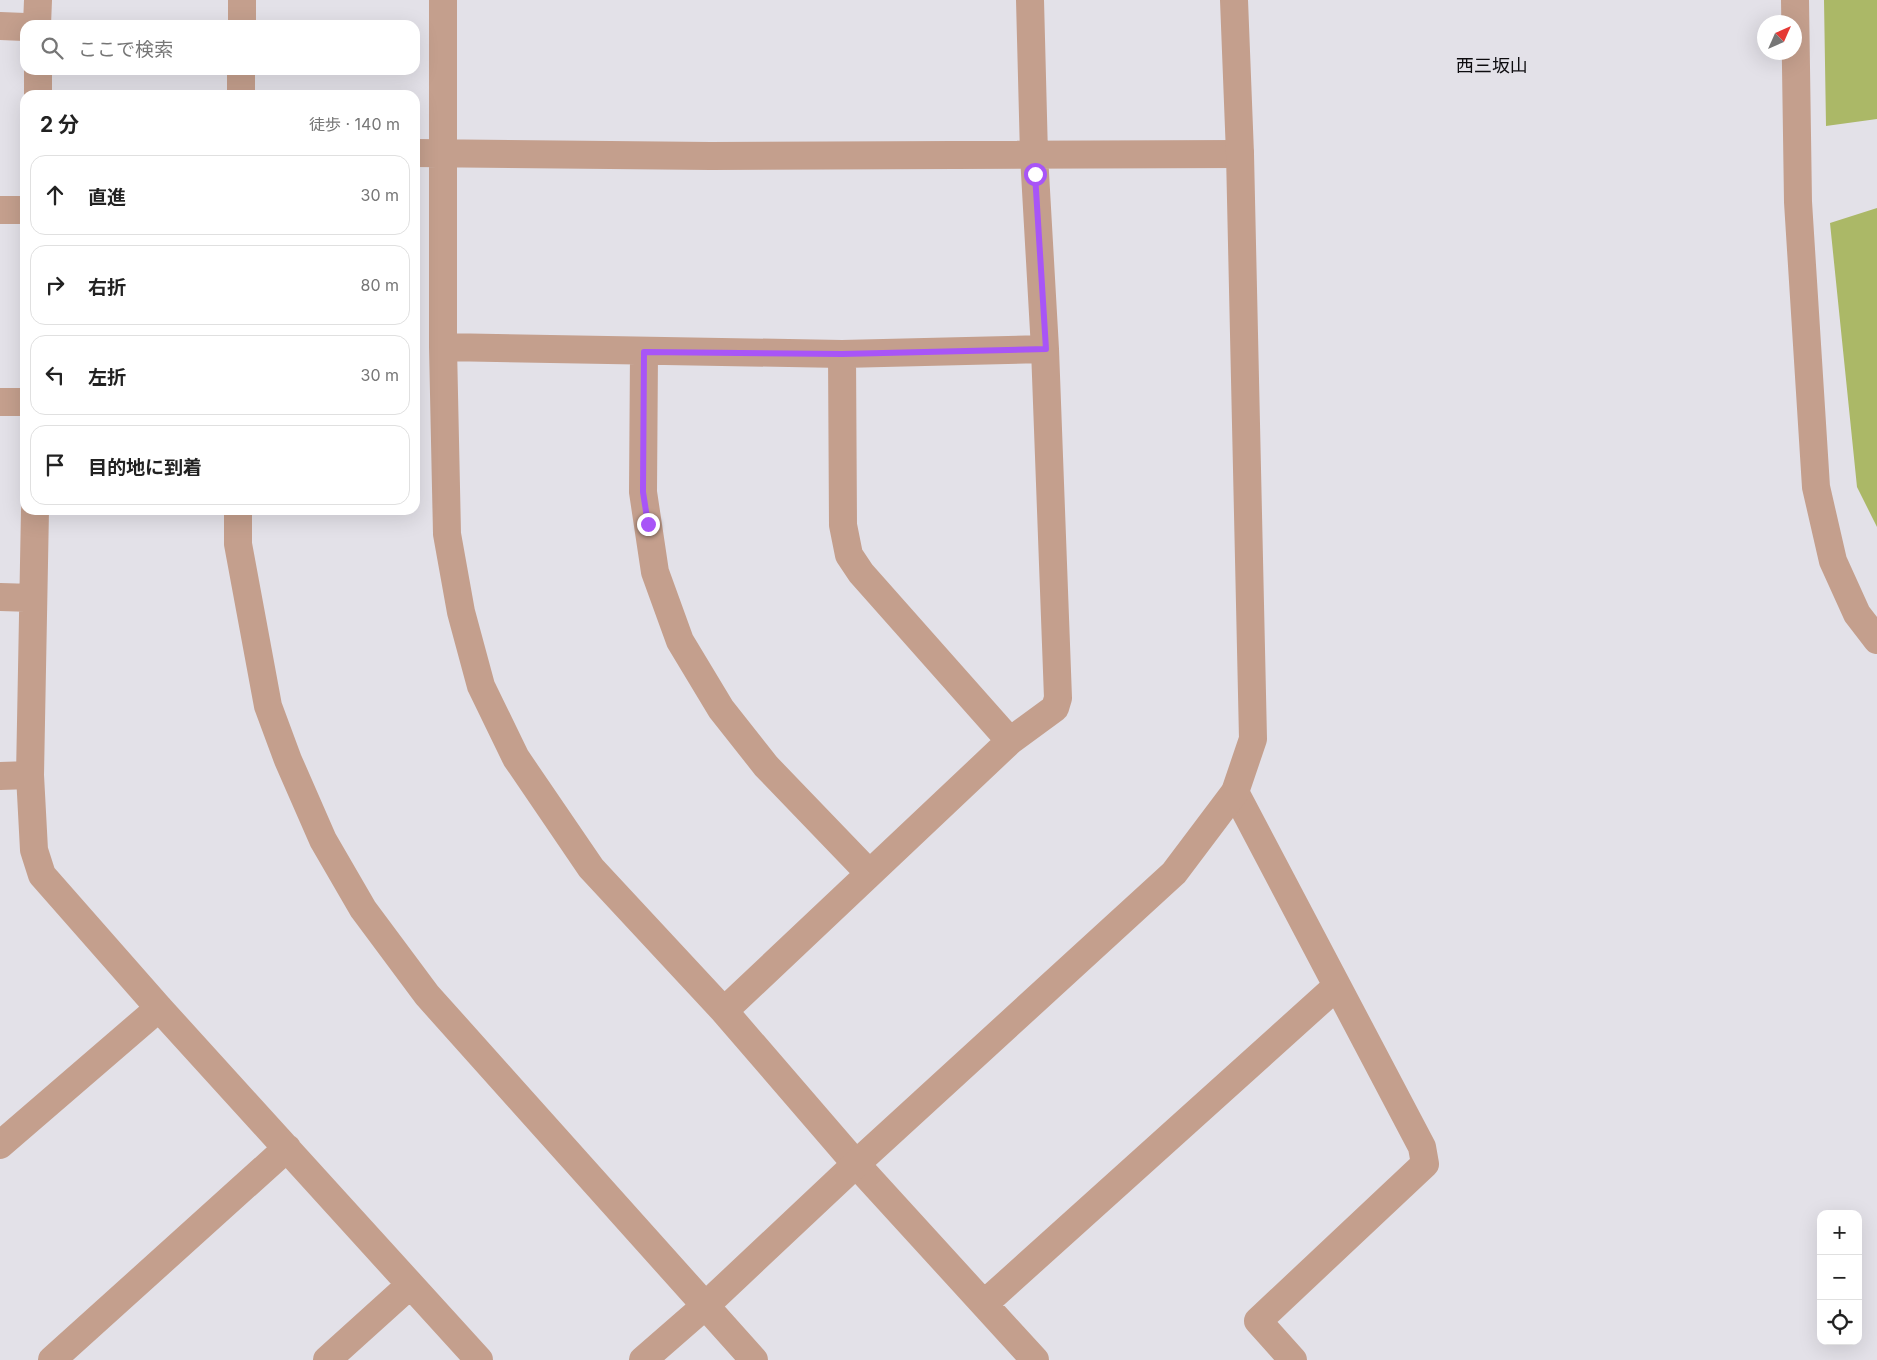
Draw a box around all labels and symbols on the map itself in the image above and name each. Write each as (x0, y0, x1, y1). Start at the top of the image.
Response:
north arrow (1757, 15, 1802, 60)
district label: 西三坂山 (1456, 55, 1528, 76)
route start (1024, 163, 1047, 186)
route end (637, 513, 660, 536)

